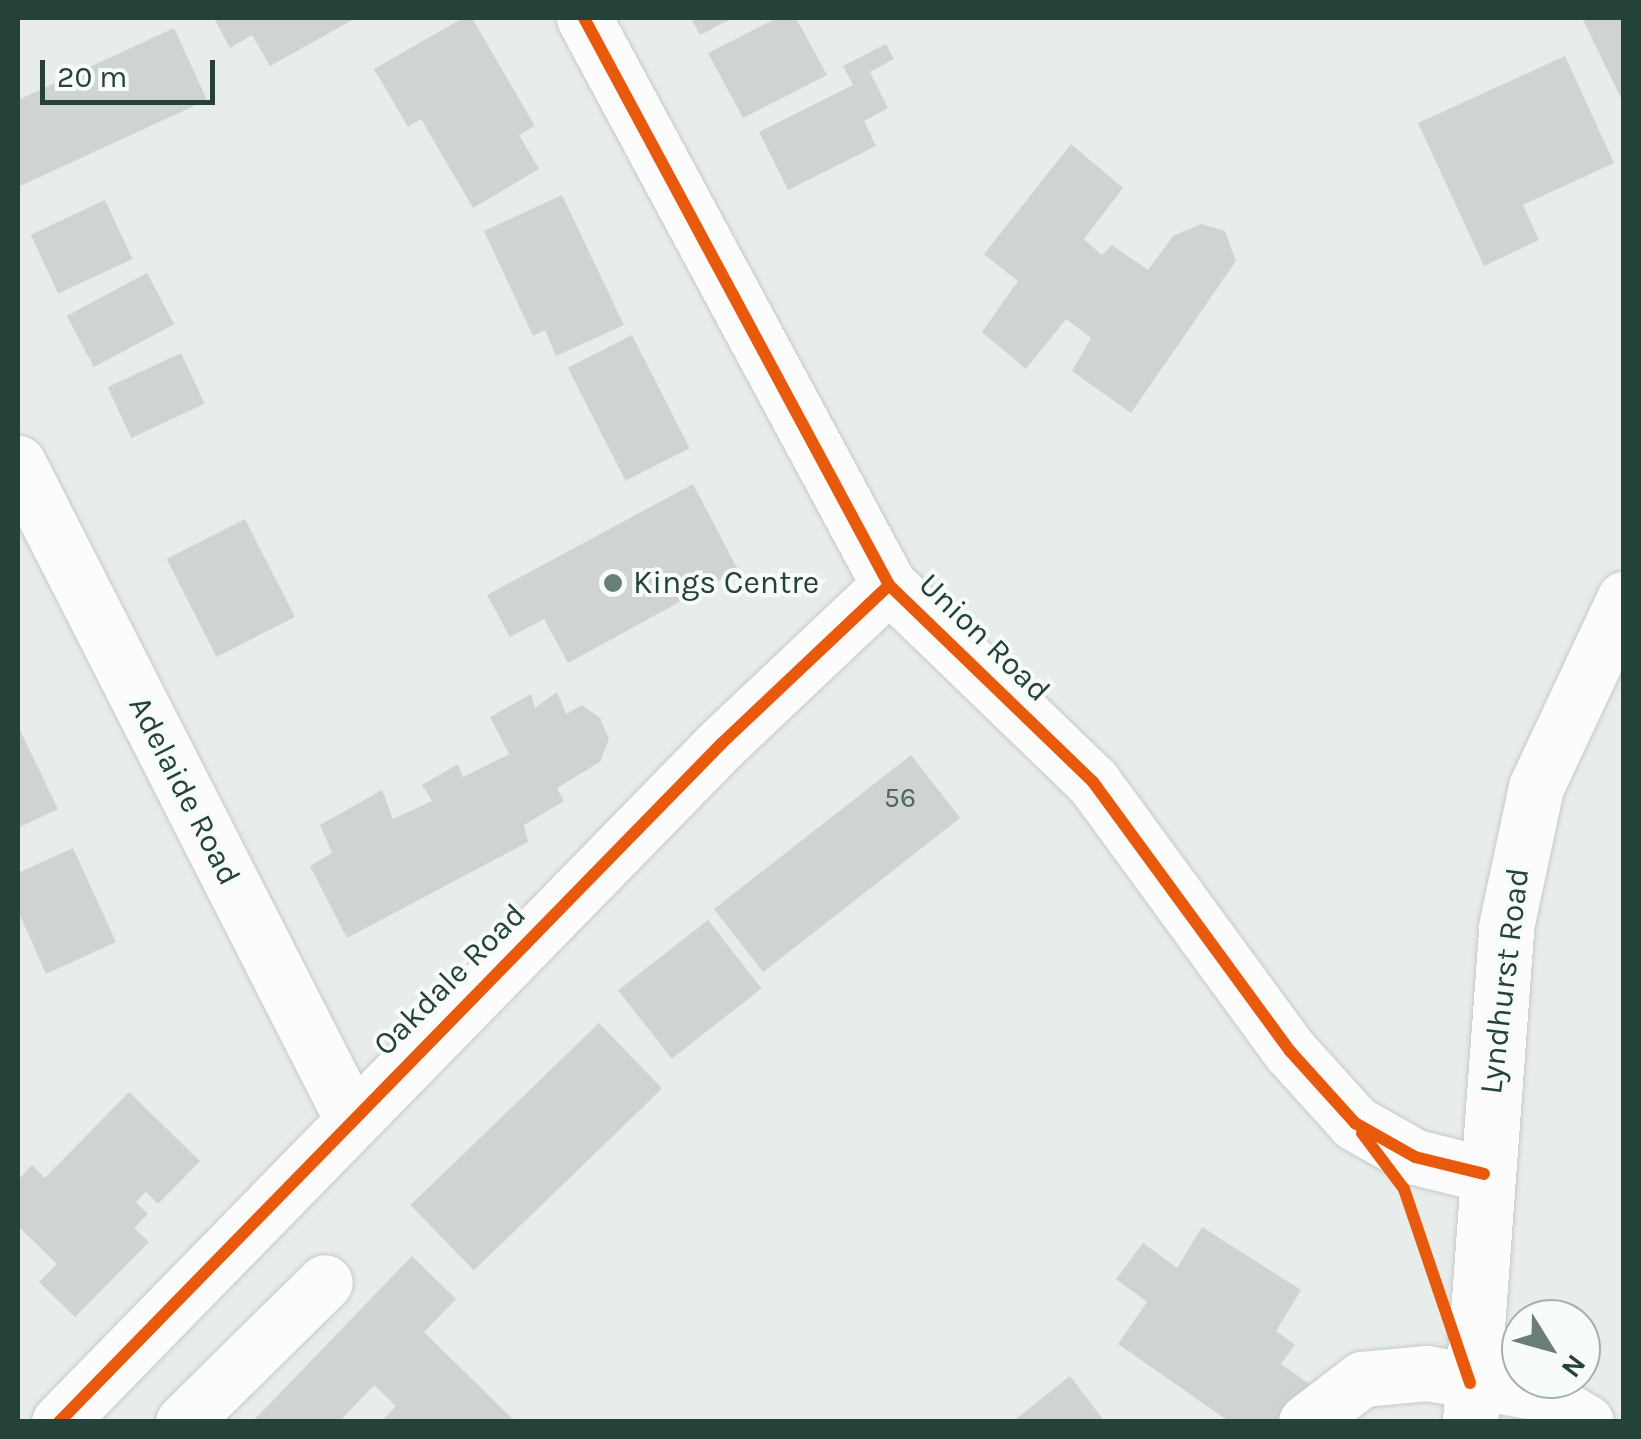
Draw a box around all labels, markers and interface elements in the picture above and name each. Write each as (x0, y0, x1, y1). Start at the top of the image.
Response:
scale bar (45, 40, 220, 102)
text: 20 m (57, 59, 127, 95)
place label: Kings Centre (633, 564, 819, 602)
street label: Union Road (910, 566, 1058, 710)
marker: Kings Centre (602, 572, 624, 594)
street label: Adelaide Road (120, 690, 248, 892)
house number: 56 (884, 781, 916, 815)
street label: Lyndhurst Road (1472, 866, 1538, 1096)
street label: Oakdale Road (366, 896, 534, 1064)
north arrow (1501, 1299, 1601, 1399)
text: N (1555, 1348, 1593, 1384)

